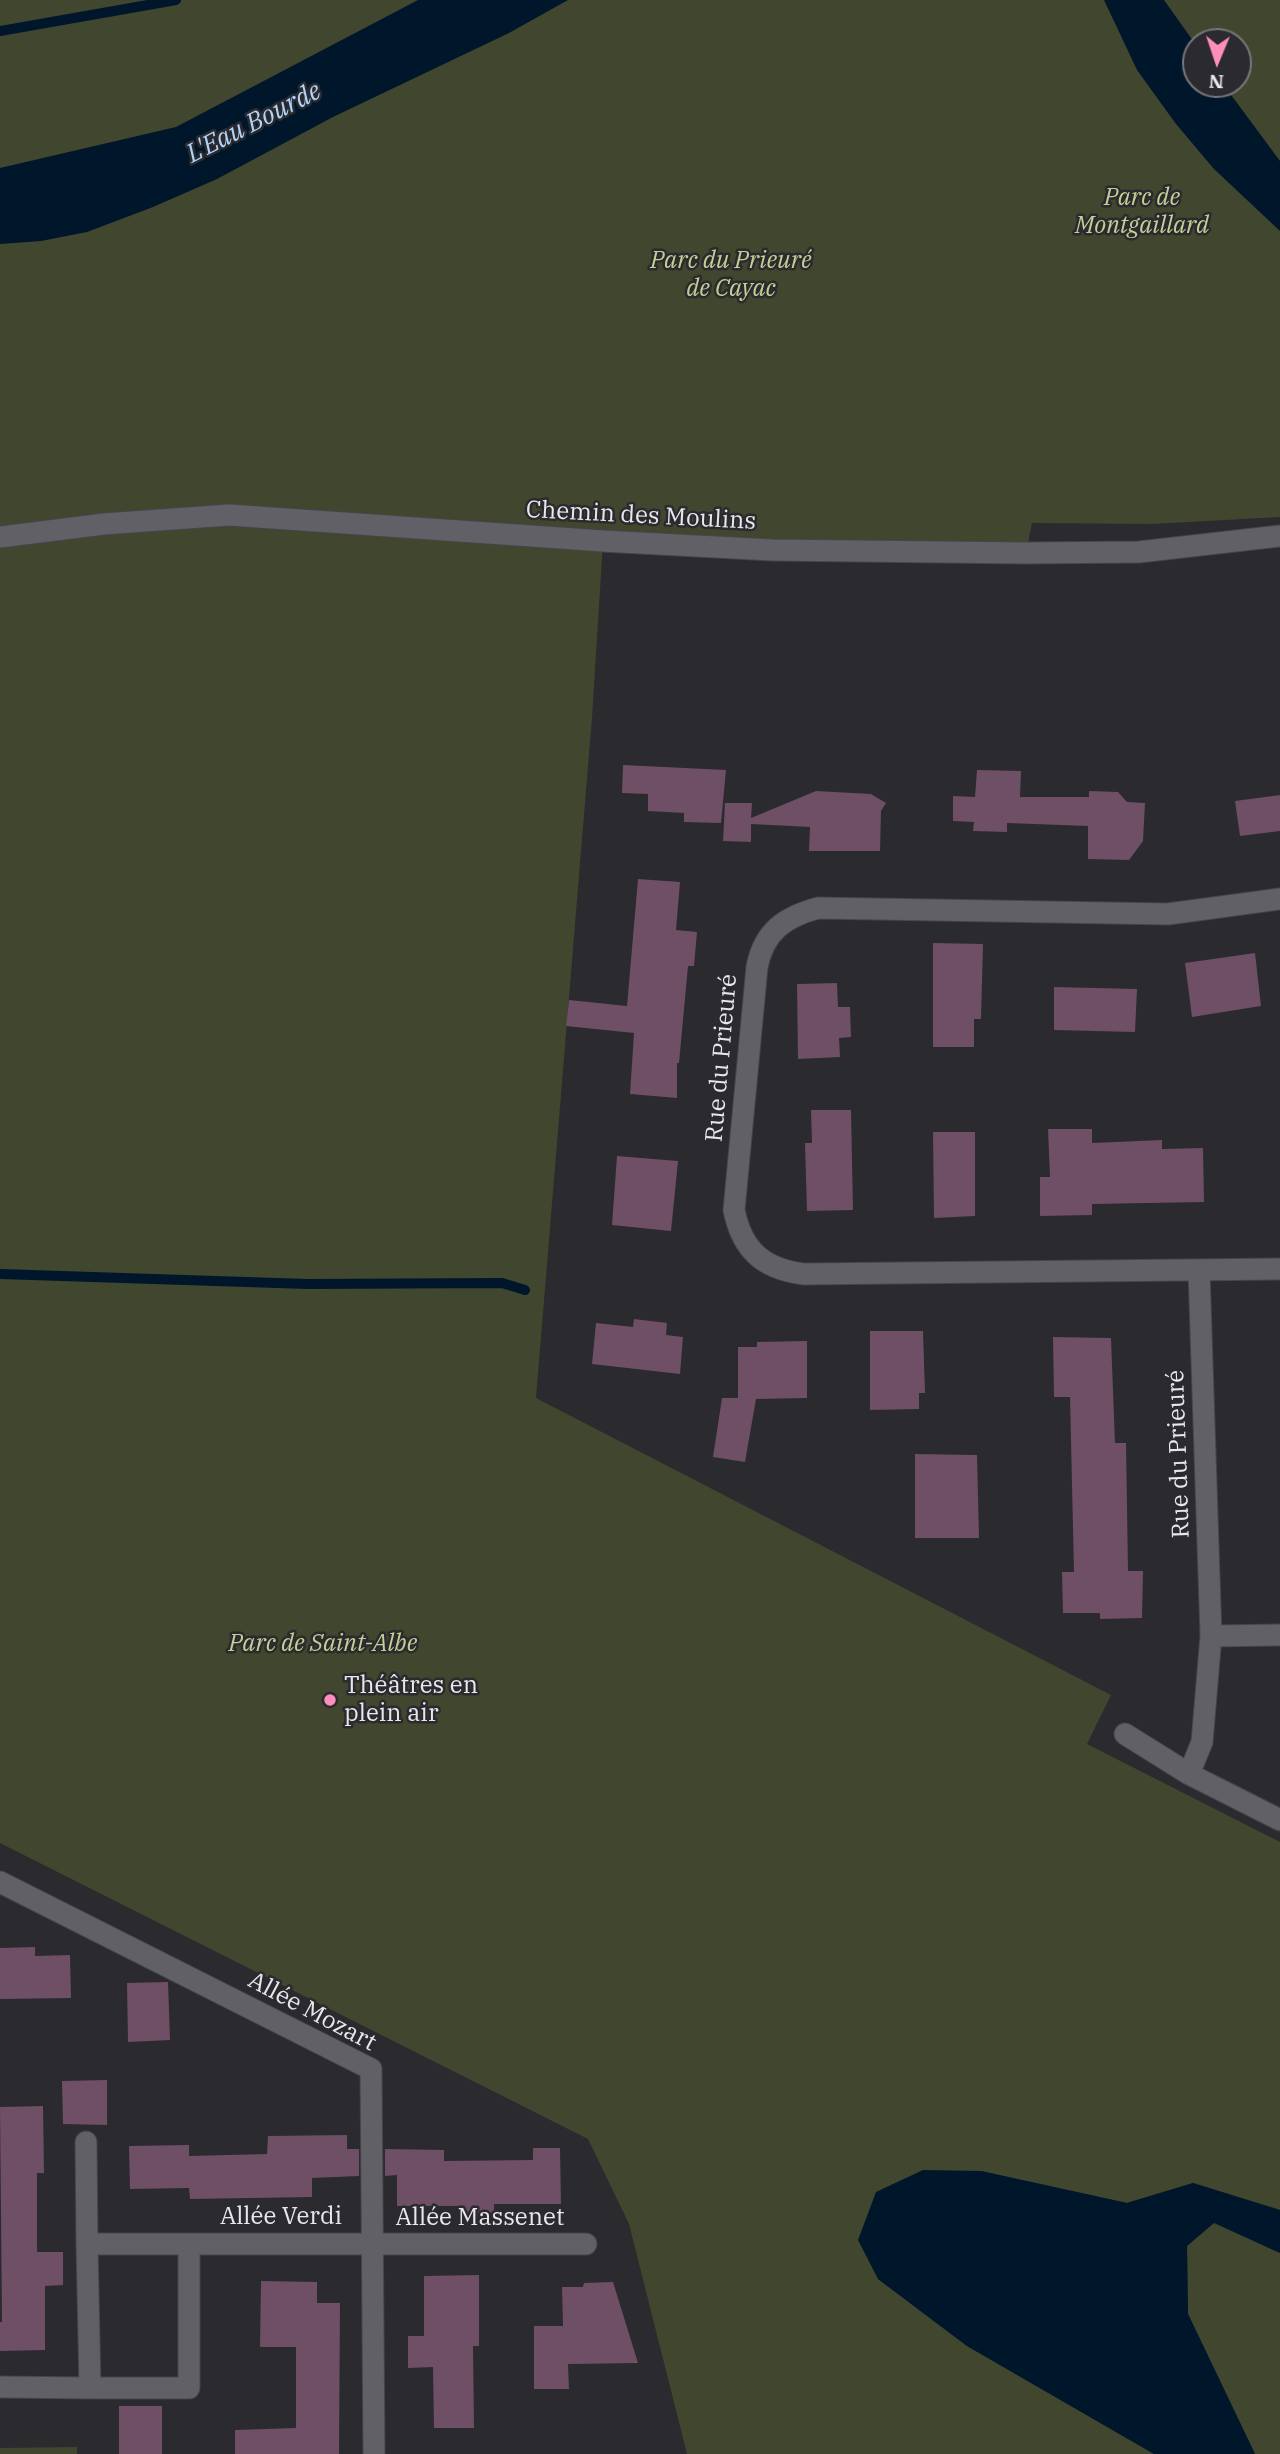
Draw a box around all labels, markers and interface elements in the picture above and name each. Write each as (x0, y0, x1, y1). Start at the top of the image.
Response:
north arrow (1182, 28, 1252, 98)
text: N (1208, 70, 1224, 94)
water label: L'Eau Bourde (181, 76, 327, 170)
park label: Parc de Montgaillard (1075, 184, 1209, 240)
park label: Parc du Prieuré de Cayac (650, 247, 812, 303)
street label: Chemin des Moulins (525, 496, 757, 536)
street label: Rue du Prieuré (700, 973, 744, 1143)
street label: Rue du Prieuré (1162, 1369, 1196, 1539)
park label: Parc de Saint-Albe (229, 1630, 417, 1658)
place label: Théâtres en plein air (344, 1672, 478, 1728)
marker: Théâtres en plein air (322, 1692, 338, 1708)
street label: Allée Mozart (243, 1966, 381, 2058)
street label: Allée Verdi (220, 2203, 342, 2231)
street label: Allée Massenet (396, 2204, 564, 2232)

